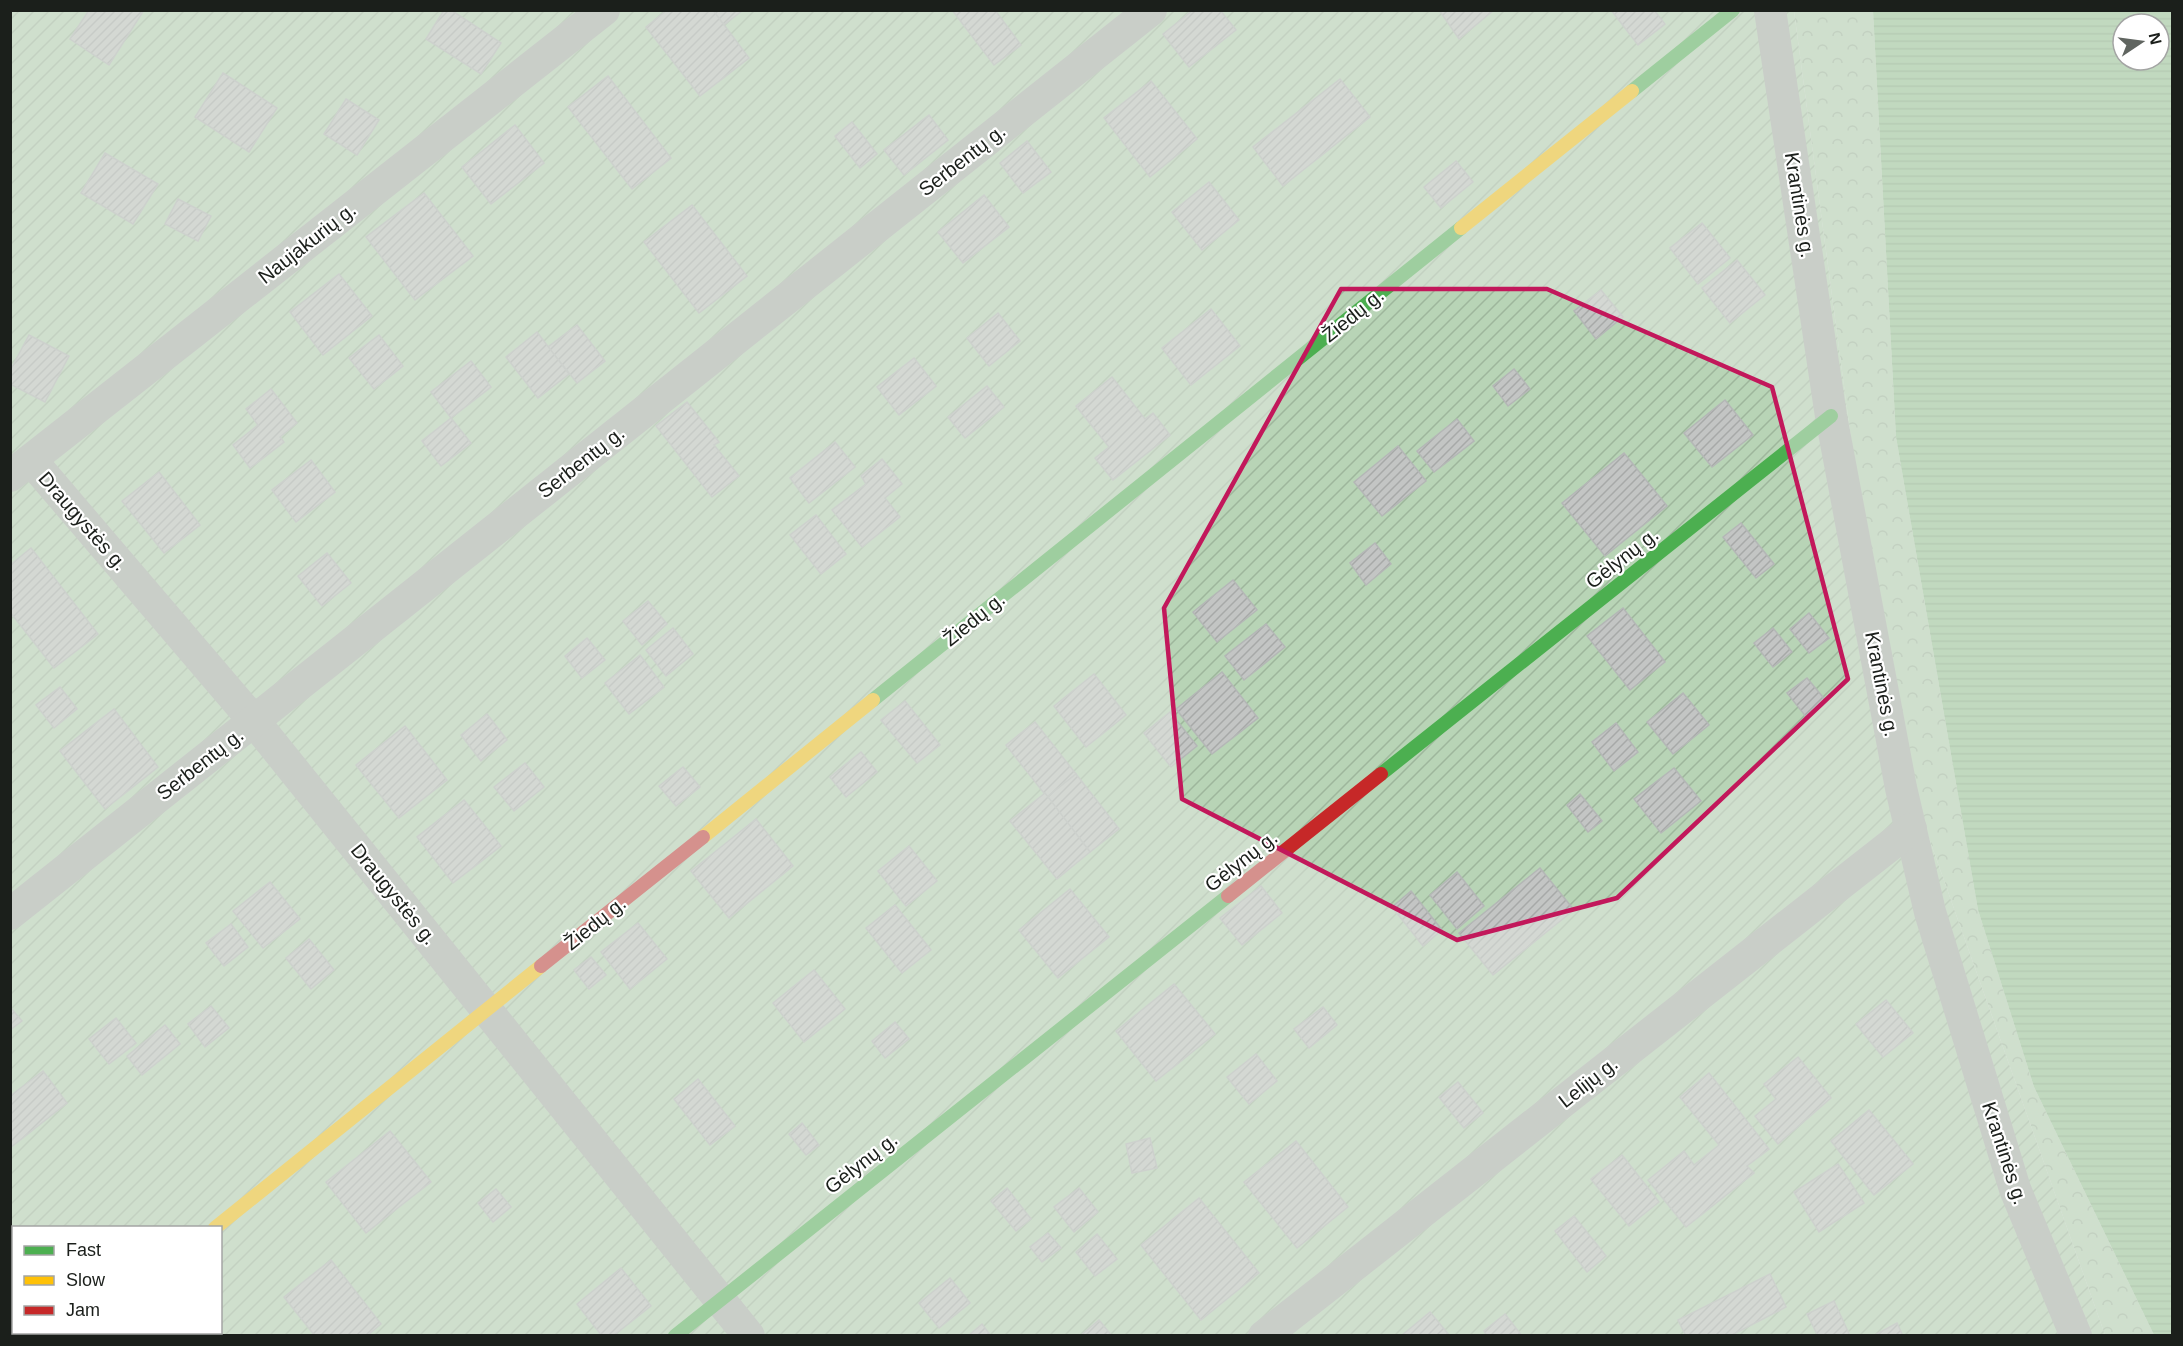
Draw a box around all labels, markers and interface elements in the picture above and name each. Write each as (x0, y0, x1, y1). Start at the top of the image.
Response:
north arrow (2111, 12, 2171, 72)
text: N (2146, 31, 2165, 46)
street label: Serbentų g. (914, 119, 1010, 201)
street label: Krantinės g. (1781, 151, 1819, 259)
street label: Naujakurių g. (254, 198, 360, 288)
street label: Žiedų g. (1318, 284, 1388, 346)
street label: Serbentų g. (533, 421, 629, 503)
street label: Draugystės g. (34, 467, 132, 575)
street label: Gėlynų g. (1581, 523, 1663, 593)
street label: Žiedų g. (939, 588, 1009, 650)
street label: Krantinės g. (1861, 630, 1903, 738)
street label: Serbentų g. (152, 723, 248, 805)
street label: Gėlynų g. (1200, 826, 1282, 896)
street label: Draugystės g. (347, 839, 441, 949)
street label: Žiedų g. (560, 892, 630, 954)
street label: Lelijų g. (1554, 1052, 1622, 1112)
street label: Krantinės g. (1978, 1099, 2032, 1207)
street label: Gėlynų g. (820, 1128, 902, 1198)
legend (12, 1226, 222, 1334)
text: Fast (66, 1240, 101, 1260)
text: Slow (66, 1270, 106, 1290)
text: Jam (66, 1300, 100, 1320)

